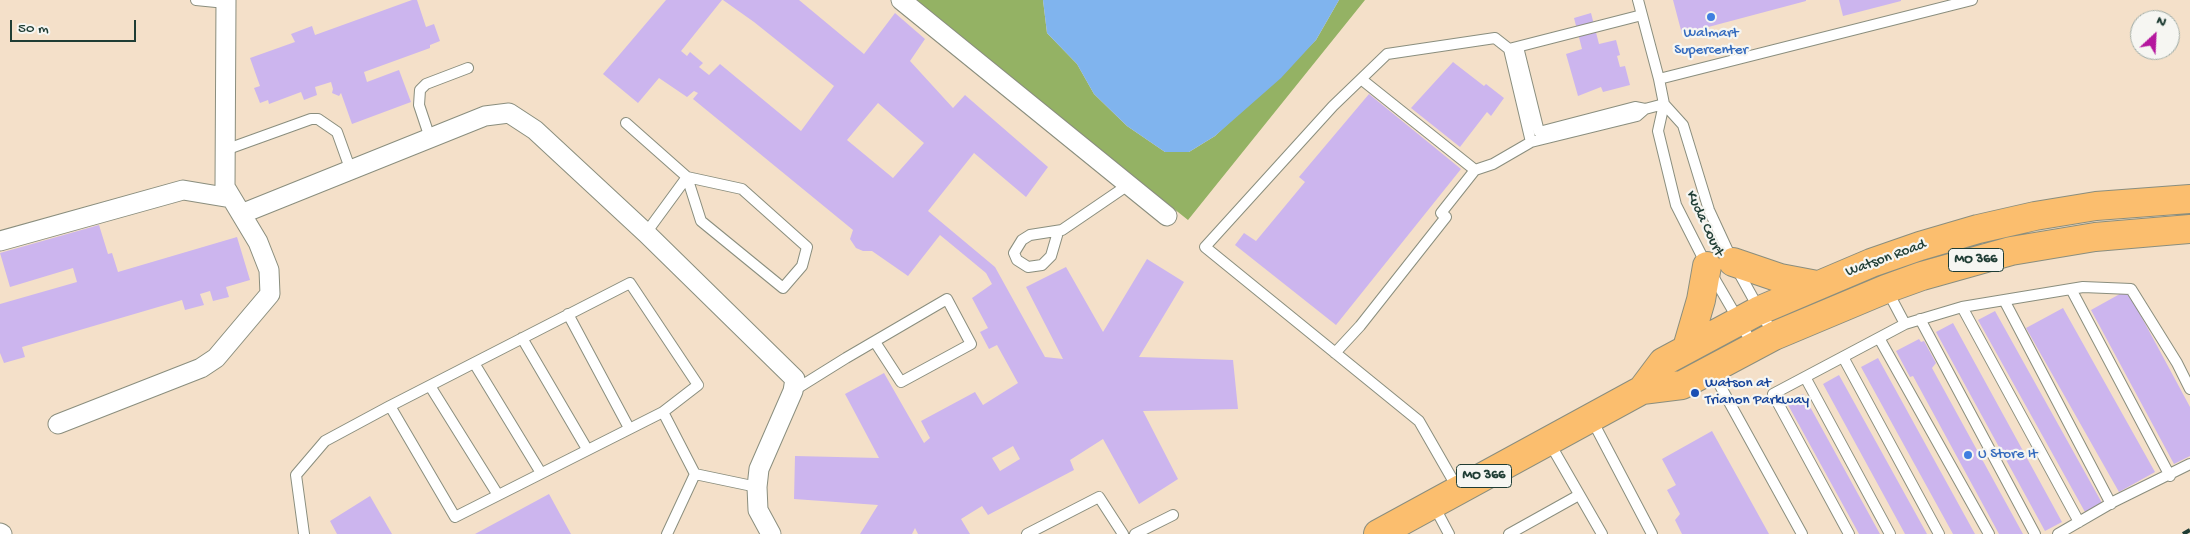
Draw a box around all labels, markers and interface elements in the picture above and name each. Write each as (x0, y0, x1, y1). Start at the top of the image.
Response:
scale bar (12, 10, 139, 42)
north arrow (2130, 10, 2180, 60)
marker: Walmart Supercenter (1705, 11, 1717, 23)
text: N (2153, 12, 2169, 31)
text: 50 m (18, 20, 49, 38)
place label: Walmart Supercenter (1674, 25, 1748, 60)
street label: Kuda Court (1681, 188, 1727, 260)
street label: Watson Road (1843, 236, 1929, 282)
road number: MO 366 (1948, 248, 2004, 272)
place label: Watson at Trianon Parkway (1705, 375, 1809, 410)
marker: Watson at Trianon Parkway (1689, 387, 1701, 399)
place label: U Store It (1978, 446, 2037, 464)
marker: U Store It (1962, 449, 1974, 461)
road number: MO 366 (1456, 464, 1512, 488)

